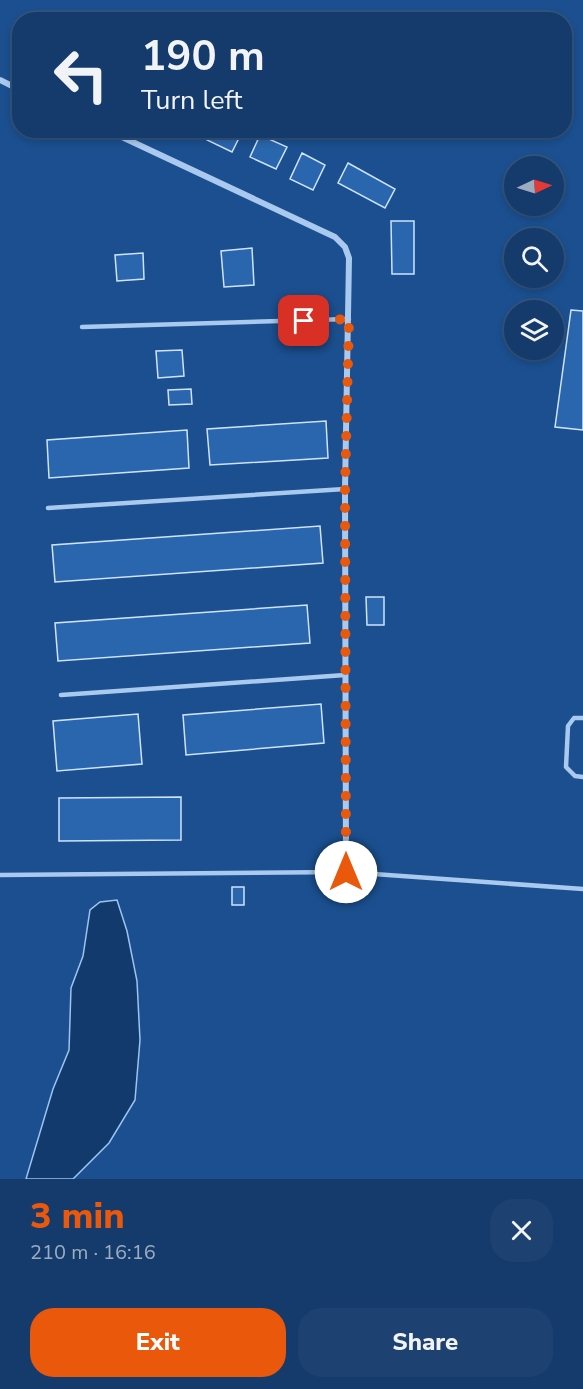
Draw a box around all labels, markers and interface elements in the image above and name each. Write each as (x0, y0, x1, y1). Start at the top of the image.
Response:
text: 190 m (141, 28, 265, 85)
icon: left (42, 36, 120, 114)
text: Turn left (141, 82, 242, 119)
north arrow (504, 156, 564, 216)
map controls (504, 156, 564, 360)
button: search (504, 228, 564, 288)
pin (278, 295, 329, 346)
button: layers (504, 300, 564, 360)
icon: arrive (287, 304, 320, 337)
position arrow (314, 840, 378, 904)
text: 3 min (30, 1192, 125, 1241)
button: close (490, 1199, 553, 1262)
text: 210 m · 16:16 (30, 1239, 156, 1266)
button: Exit (30, 1308, 286, 1377)
button: Share (298, 1308, 553, 1377)

